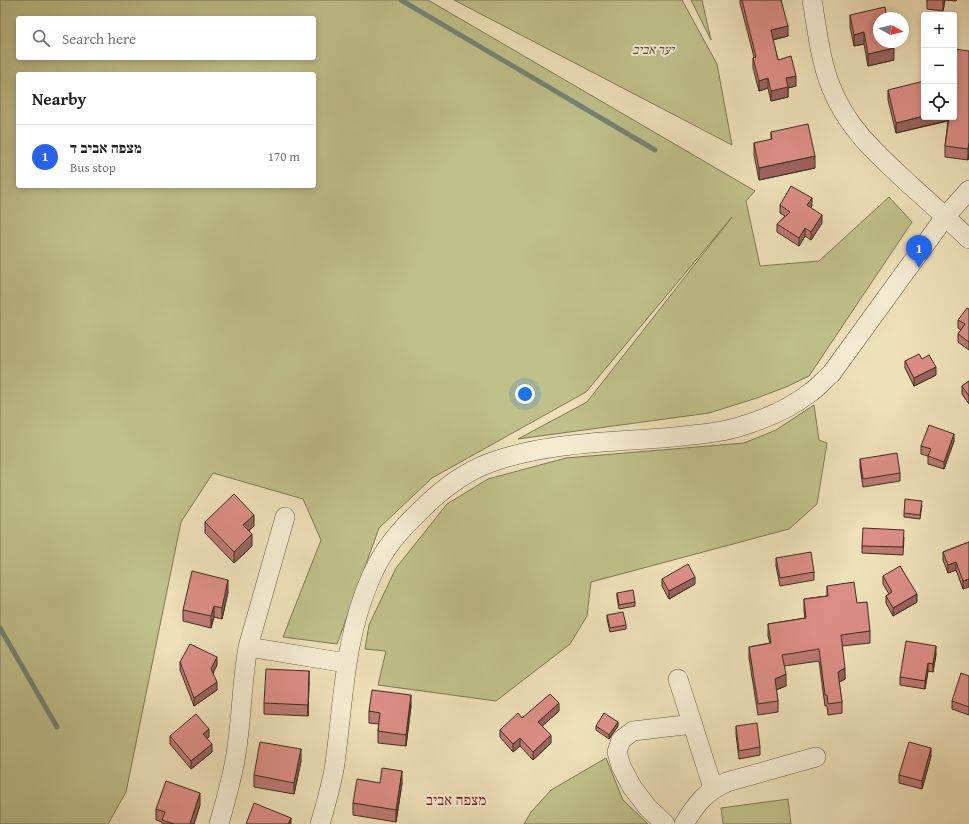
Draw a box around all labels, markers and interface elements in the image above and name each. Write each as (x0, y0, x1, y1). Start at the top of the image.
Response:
north arrow (873, 12, 909, 48)
map controls (921, 12, 957, 120)
button: + (921, 12, 957, 48)
search box (16, 16, 316, 60)
icon: search (30, 27, 52, 49)
text: Search here (62, 28, 136, 49)
park label: יער אביב (632, 40, 675, 59)
button: − (921, 48, 957, 84)
button: locate (921, 84, 957, 120)
text: Nearby (32, 86, 86, 111)
text: מצפה אביב ד (70, 137, 142, 158)
text: 1 (42, 147, 48, 166)
text: 170 m (268, 147, 300, 166)
text: Bus stop (70, 158, 116, 177)
pin: 1 (906, 235, 932, 268)
your location (515, 384, 535, 404)
district label: מצפה אביב (426, 789, 486, 810)

